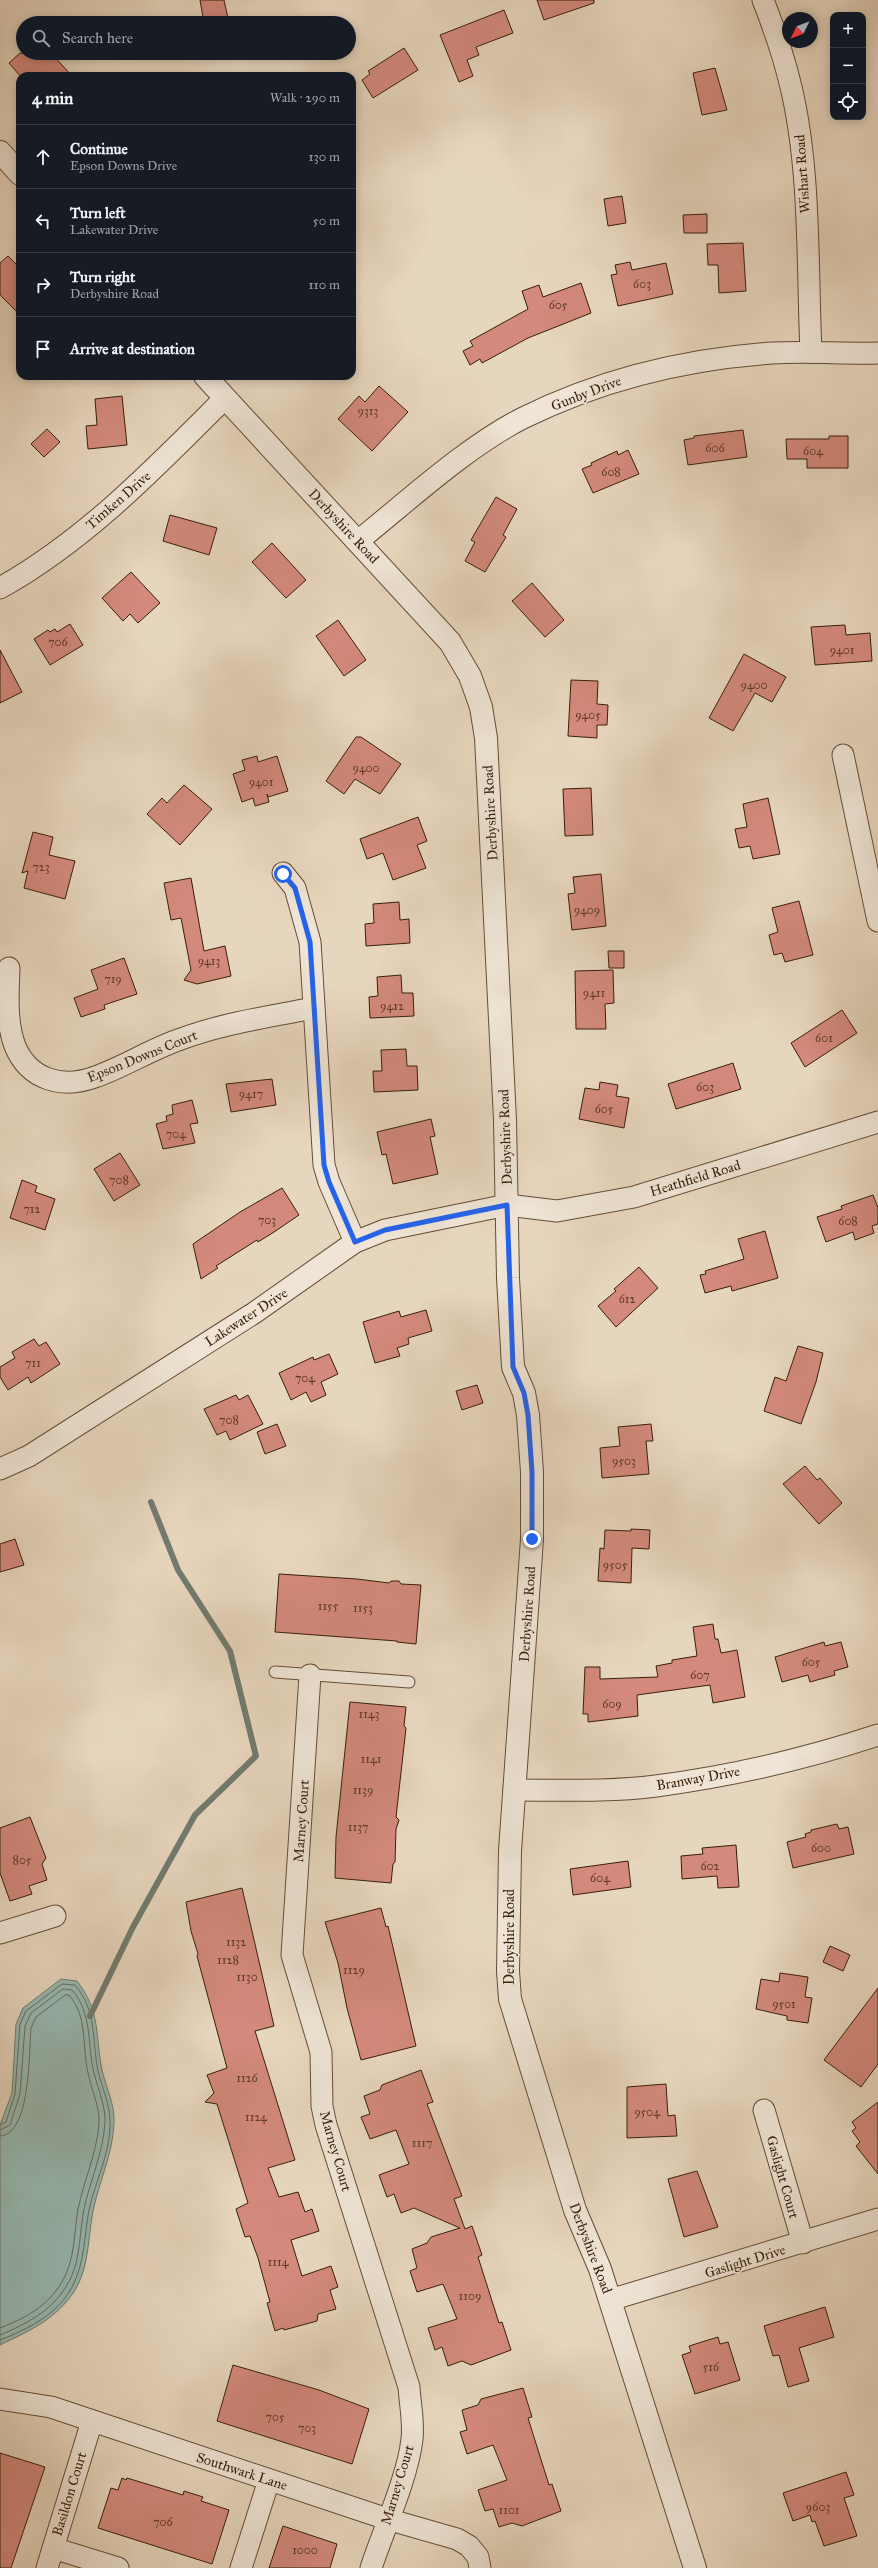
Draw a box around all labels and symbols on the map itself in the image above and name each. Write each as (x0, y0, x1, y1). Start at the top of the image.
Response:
north arrow (782, 12, 818, 48)
street label: Wishart Road (791, 134, 814, 214)
house number: 603 (633, 277, 651, 291)
house number: 605 (549, 298, 568, 312)
street label: Gunby Drive (549, 372, 624, 415)
house number: 9313 (358, 404, 379, 418)
house number: 606 (705, 441, 725, 455)
house number: 604 (803, 444, 823, 458)
house number: 608 (601, 465, 621, 479)
street label: Timken Drive (82, 467, 154, 533)
street label: Derbyshire Road (305, 485, 383, 567)
house number: 706 (48, 635, 69, 649)
house number: 9401 (830, 643, 855, 657)
house number: 9400 (740, 678, 768, 692)
house number: 9405 (575, 708, 601, 722)
house number: 9400 (352, 761, 380, 775)
street label: Derbyshire Road (480, 765, 501, 861)
house number: 9401 (249, 775, 274, 789)
house number: 723 (32, 860, 50, 874)
route start (274, 865, 292, 883)
house number: 9409 (574, 903, 600, 917)
house number: 9413 (198, 954, 221, 968)
house number: 719 (104, 972, 122, 986)
house number: 9411 (583, 986, 606, 1000)
house number: 9412 (380, 999, 404, 1013)
street label: Epson Downs Court (85, 1027, 200, 1086)
house number: 601 (815, 1031, 833, 1045)
house number: 603 (696, 1080, 714, 1094)
house number: 9417 (239, 1087, 263, 1101)
street label: Derbyshire Road (495, 1089, 516, 1185)
house number: 605 (595, 1102, 614, 1116)
house number: 704 (166, 1127, 186, 1141)
street label: Heathfield Road (648, 1157, 743, 1200)
house number: 708 (109, 1173, 129, 1187)
house number: 712 (23, 1202, 41, 1216)
house number: 703 (258, 1213, 276, 1227)
house number: 608 (838, 1214, 858, 1228)
street label: Lakewater Drive (202, 1284, 291, 1350)
house number: 612 (619, 1292, 635, 1306)
house number: 711 (25, 1356, 41, 1370)
house number: 704 (295, 1371, 315, 1385)
house number: 708 (219, 1413, 239, 1427)
house number: 9503 (612, 1454, 636, 1468)
route end (523, 1530, 541, 1548)
house number: 9505 (603, 1558, 628, 1572)
street label: Derbyshire Road (516, 1566, 539, 1662)
house number: 1155 (318, 1599, 339, 1613)
house number: 1153 (353, 1601, 373, 1615)
house number: 605 (802, 1655, 821, 1669)
house number: 607 (690, 1668, 710, 1682)
house number: 609 (602, 1697, 622, 1711)
house number: 1143 (359, 1707, 380, 1721)
house number: 1141 (361, 1752, 382, 1766)
street label: Branway Drive (655, 1763, 741, 1794)
street label: Marney Court (290, 1779, 313, 1863)
house number: 1139 (353, 1783, 373, 1797)
house number: 1137 (348, 1820, 368, 1834)
house number: 600 (811, 1841, 831, 1855)
house number: 805 (13, 1853, 32, 1867)
house number: 602 (700, 1859, 720, 1873)
house number: 604 (590, 1871, 610, 1885)
street label: Derbyshire Road (501, 1889, 518, 1985)
house number: 1132 (226, 1935, 246, 1949)
house number: 1128 (217, 1953, 239, 1967)
house number: 1129 (343, 1963, 365, 1977)
house number: 1130 (236, 1970, 258, 1984)
house number: 9501 (772, 1997, 796, 2011)
house number: 1126 (236, 2071, 259, 2085)
house number: 9504 (634, 2105, 660, 2119)
street label: Marney Court (316, 2109, 355, 2193)
house number: 1124 (245, 2110, 267, 2124)
street label: Gaslight Court (763, 2134, 802, 2221)
house number: 1117 (412, 2136, 432, 2150)
street label: Derbyshire Road (565, 2200, 616, 2296)
street label: Gaslight Drive (703, 2241, 788, 2282)
house number: 1114 (268, 2255, 289, 2269)
house number: 1109 (459, 2289, 481, 2303)
house number: 516 (703, 2360, 720, 2374)
house number: 705 (266, 2410, 285, 2424)
house number: 703 (298, 2421, 316, 2435)
street label: Marney Court (377, 2443, 418, 2527)
street label: Southwark Lane (194, 2449, 290, 2494)
street label: Basildon Court (49, 2450, 90, 2538)
house number: 9603 (806, 2500, 830, 2514)
house number: 1101 (498, 2503, 520, 2517)
house number: 706 (153, 2515, 174, 2529)
house number: 1000 (292, 2543, 318, 2557)

